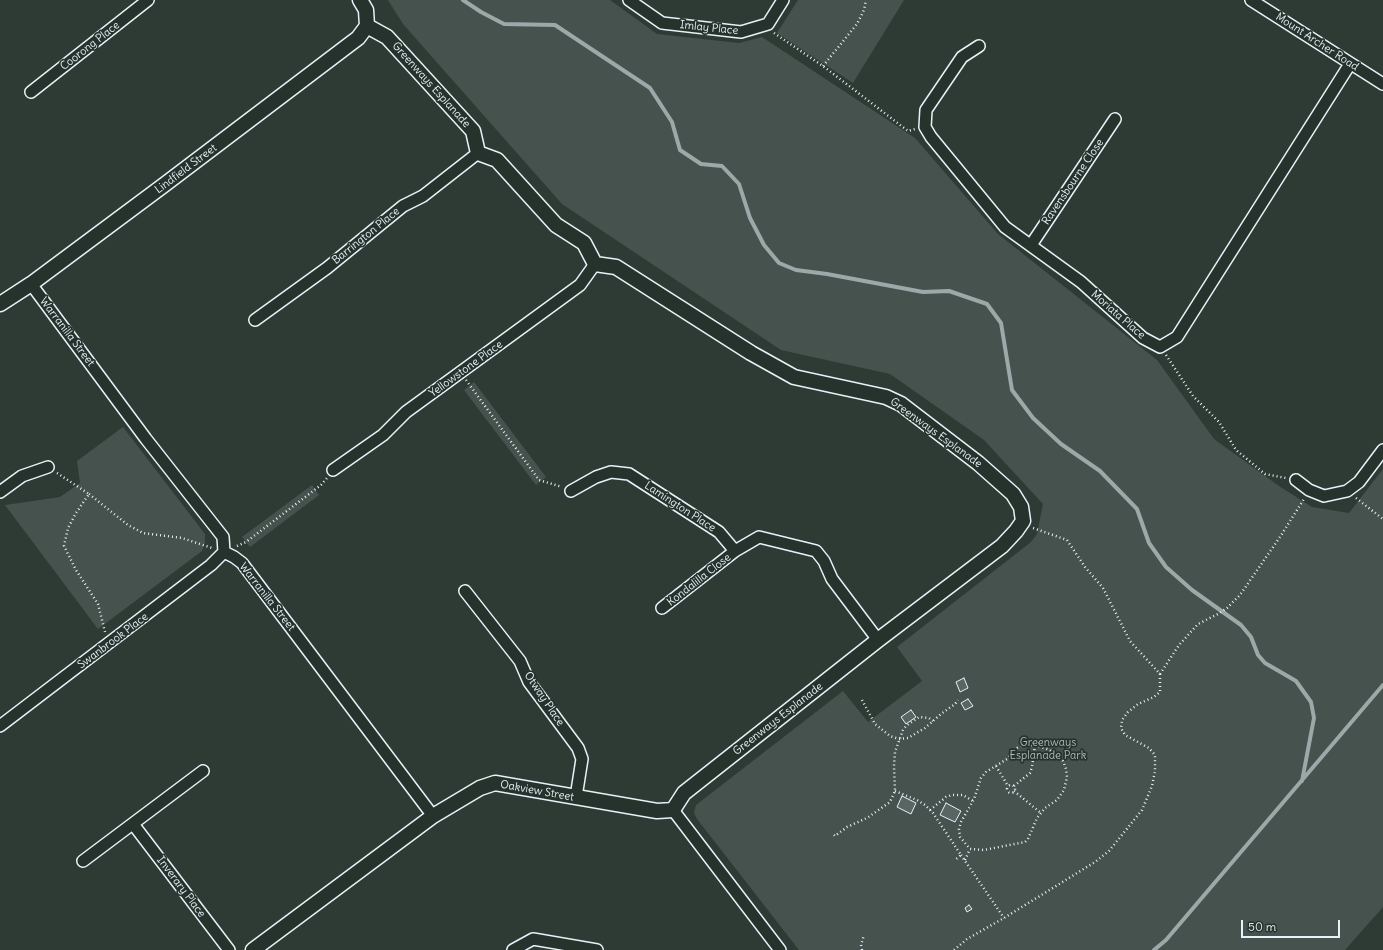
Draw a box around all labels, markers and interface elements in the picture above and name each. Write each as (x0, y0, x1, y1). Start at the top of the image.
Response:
street label: Mount Archer Road (1273, 10, 1361, 74)
street label: Imlay Place (679, 18, 739, 38)
street label: Coorong Place (58, 19, 122, 73)
street label: Greenways Esplanade (389, 40, 473, 130)
street label: Ravensbourne Close (1039, 137, 1107, 227)
street label: Lindfield Street (152, 141, 220, 197)
street label: Barrington Place (330, 205, 402, 267)
street label: Moriata Place (1088, 288, 1148, 342)
street label: Warranilla Street (37, 295, 97, 369)
street label: Yellowstone Place (427, 338, 505, 400)
street label: Greenways Esplanade (887, 395, 985, 471)
street label: Lamington Place (642, 479, 718, 535)
street label: Kondalilla Close (664, 551, 734, 609)
street label: Warranilla Street (236, 560, 298, 634)
street label: Swanbrook Place (75, 610, 151, 672)
street label: Otway Place (521, 669, 567, 729)
street label: Greenways Esplanade (730, 680, 826, 758)
park label: Greenways Esplanade Park (1010, 736, 1086, 762)
street label: Oakview Street (499, 778, 575, 804)
street label: Inverary Place (154, 854, 208, 920)
scale bar (1243, 912, 1342, 938)
text: 50 m (1248, 919, 1276, 934)

